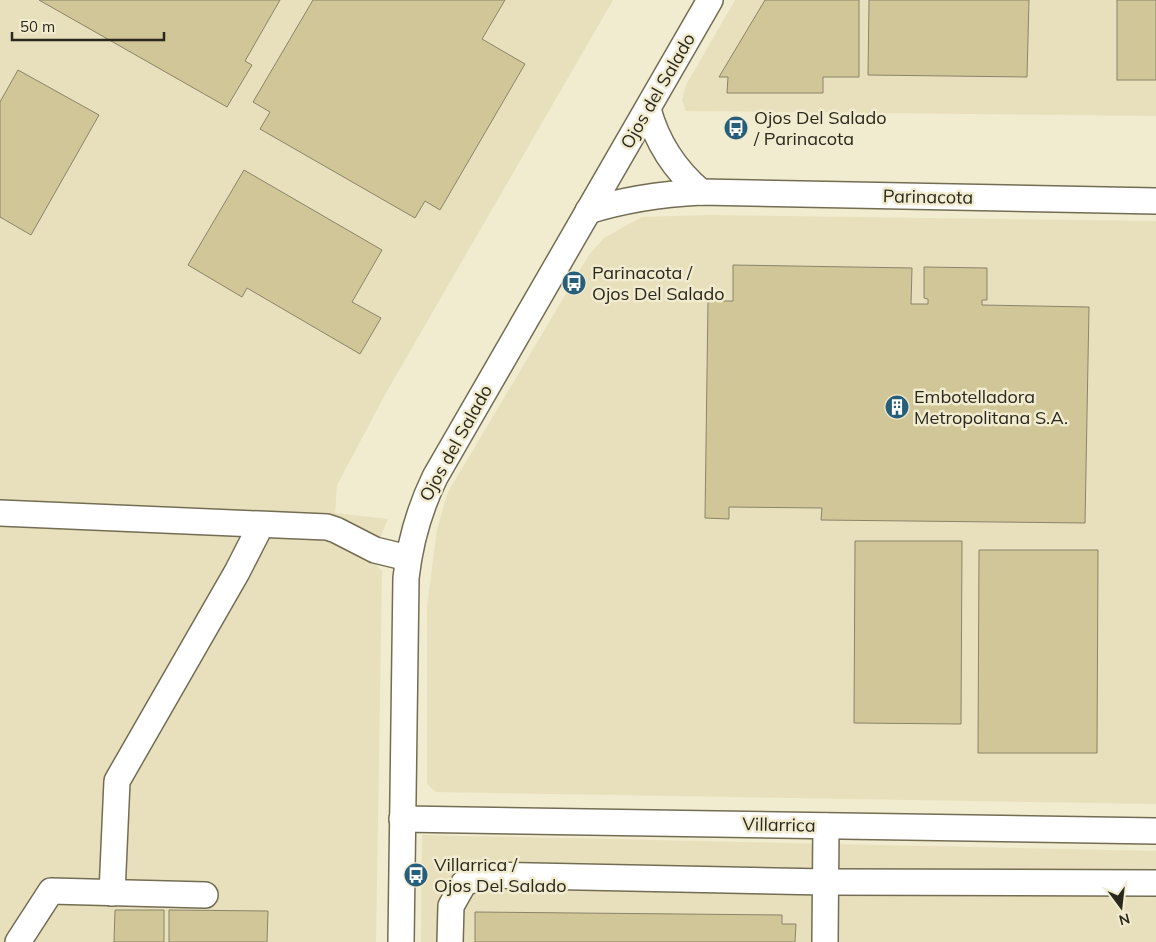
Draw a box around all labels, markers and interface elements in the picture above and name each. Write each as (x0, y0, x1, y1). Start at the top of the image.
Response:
scale bar (12, 10, 165, 42)
text: 50 m (20, 17, 55, 36)
street label: Ojos del Salado (615, 29, 700, 153)
place label: Ojos Del Salado / Parinacota (753, 106, 886, 150)
bus stop icon: Ojos Del Salado / Parinacota (723, 115, 749, 141)
street label: Parinacota (883, 184, 973, 209)
place label: Parinacota / Ojos Del Salado (592, 261, 724, 305)
bus stop icon: Parinacota / Ojos Del Salado (561, 270, 587, 296)
street label: Ojos del Salado (414, 380, 497, 505)
place label: Embotelladora Metropolitana S.A. (914, 385, 1068, 429)
building icon: Embotelladora Metropolitana S.A. (884, 394, 910, 420)
street label: Villarrica (742, 812, 816, 837)
place label: Villarrica / Ojos Del Salado (434, 853, 566, 897)
bus stop icon: Villarrica / Ojos Del Salado (403, 862, 429, 888)
north arrow (1096, 882, 1146, 932)
text: N (1117, 909, 1132, 930)

